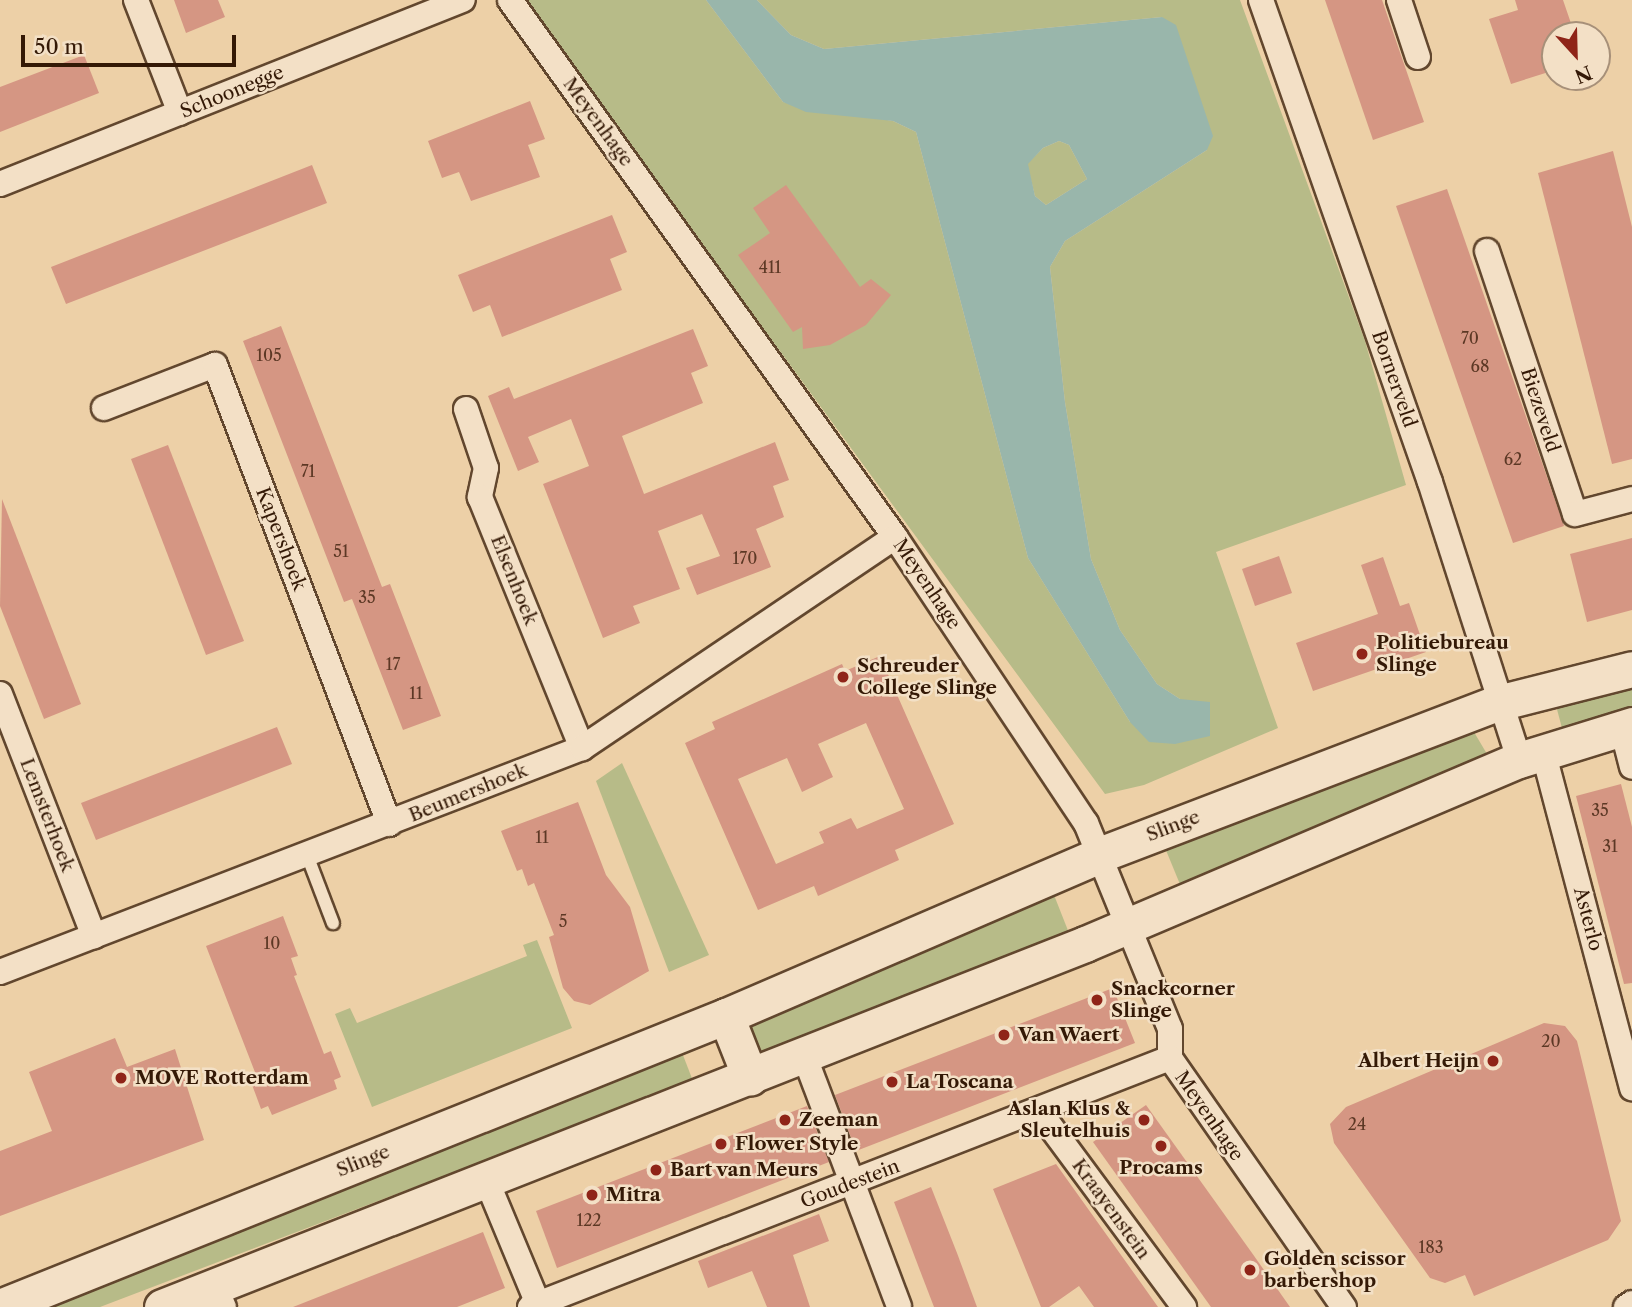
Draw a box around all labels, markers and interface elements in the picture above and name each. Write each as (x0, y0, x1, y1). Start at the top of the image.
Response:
scale bar (24, 21, 240, 65)
north arrow (1541, 21, 1611, 91)
text: 50 m (34, 34, 84, 59)
text: N (1571, 60, 1595, 88)
street label: Schoonegge (177, 61, 287, 123)
street label: Meyenhage (558, 73, 638, 171)
house number: 411 (759, 257, 781, 277)
street label: Bornerveld (1367, 328, 1421, 430)
house number: 70 (1461, 328, 1479, 348)
house number: 105 (256, 345, 282, 365)
house number: 68 (1471, 356, 1489, 376)
street label: Biezeveld (1516, 365, 1564, 455)
house number: 62 (1504, 449, 1522, 469)
house number: 71 (301, 461, 315, 481)
street label: Kapershoek (251, 484, 311, 594)
street label: Elsenhoek (486, 532, 542, 628)
street label: Meyenhage (888, 534, 966, 634)
house number: 51 (333, 541, 349, 561)
house number: 170 (733, 548, 757, 568)
house number: 35 (358, 587, 376, 607)
place label: Politiebureau Slinge (1376, 632, 1509, 676)
marker: Politiebureau Slinge (1354, 646, 1370, 662)
house number: 17 (386, 654, 400, 674)
place label: Schreuder College Slinge (857, 655, 997, 699)
marker: Schreuder College Slinge (835, 669, 851, 685)
house number: 11 (409, 683, 423, 703)
street label: Lemsterhoek (15, 755, 79, 875)
street label: Beumershoek (406, 759, 530, 827)
house number: 35 (1591, 800, 1609, 820)
street label: Slinge (1143, 805, 1203, 847)
house number: 11 (535, 827, 549, 847)
house number: 31 (1602, 836, 1618, 856)
street label: Asterlo (1569, 885, 1607, 953)
house number: 5 (559, 911, 567, 931)
house number: 10 (264, 933, 280, 953)
place label: Snackcorner Slinge (1111, 978, 1235, 1022)
marker: Snackcorner Slinge (1089, 992, 1105, 1008)
place label: Van Waert (1018, 1024, 1120, 1046)
marker: Van Waert (996, 1027, 1012, 1043)
house number: 20 (1541, 1031, 1561, 1051)
place label: Albert Heijn (1358, 1050, 1479, 1072)
marker: Albert Heijn (1485, 1053, 1501, 1069)
place label: MOVE Rotterdam (135, 1067, 309, 1089)
street label: Meyenhage (1170, 1067, 1248, 1165)
marker: MOVE Rotterdam (113, 1070, 129, 1086)
place label: La Toscana (906, 1071, 1014, 1093)
marker: La Toscana (884, 1074, 900, 1090)
place label: Aslan Klus & Sleutelhuis (1007, 1098, 1130, 1142)
place label: Zeeman (799, 1109, 878, 1131)
marker: Zeeman (777, 1112, 793, 1128)
marker: Aslan Klus & Sleutelhuis (1136, 1112, 1152, 1128)
house number: 24 (1348, 1114, 1366, 1134)
place label: Flower Style (735, 1133, 859, 1155)
marker: Flower Style (713, 1136, 729, 1152)
marker: Procams (1153, 1138, 1169, 1154)
street label: Slinge (333, 1140, 393, 1182)
street label: Goudestein (797, 1155, 903, 1213)
street label: Kraayenstein (1067, 1155, 1155, 1263)
place label: Procams (1119, 1157, 1203, 1179)
place label: Bart van Meurs (670, 1159, 819, 1181)
marker: Bart van Meurs (648, 1162, 664, 1178)
place label: Mitra (606, 1184, 661, 1206)
marker: Mitra (584, 1187, 600, 1203)
house number: 122 (576, 1210, 602, 1230)
house number: 183 (1418, 1237, 1444, 1257)
place label: Golden scissor barbershop (1264, 1248, 1406, 1292)
marker: Golden scissor barbershop (1242, 1262, 1258, 1278)

